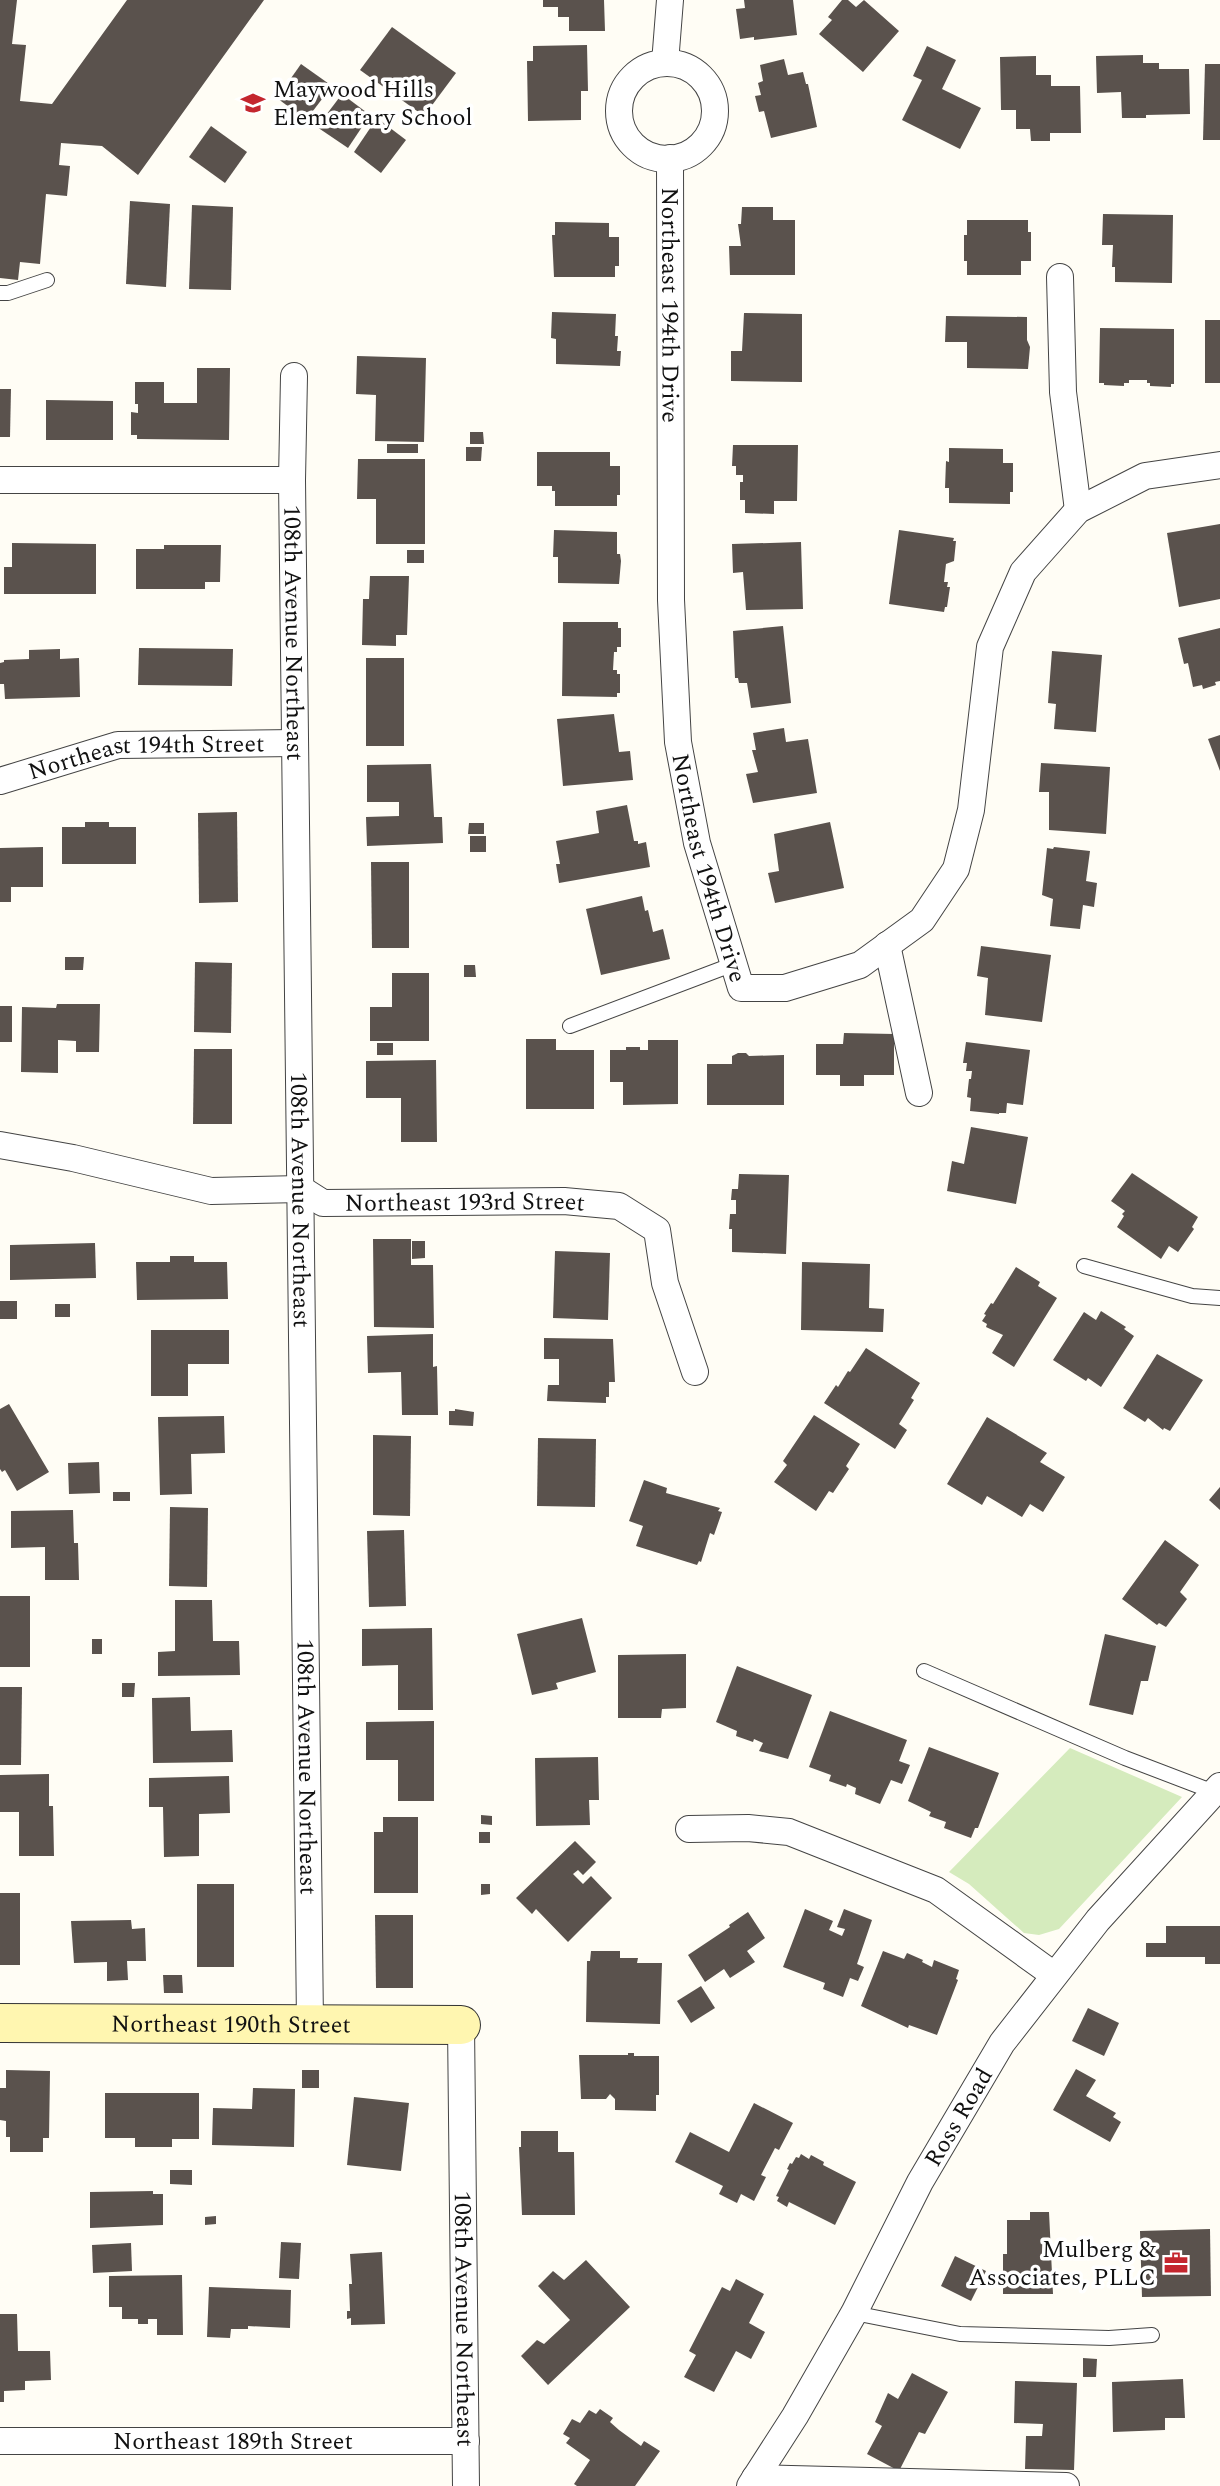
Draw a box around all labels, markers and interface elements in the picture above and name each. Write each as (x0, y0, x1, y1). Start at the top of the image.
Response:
place label: Maywood Hills Elementary School (273, 72, 473, 136)
school or university icon: Maywood Hills Elementary School (239, 89, 267, 117)
street label: Northeast 194th Drive (651, 187, 688, 423)
street label: 108th Avenue Northeast (273, 505, 312, 761)
street label: Northeast 194th Street (24, 726, 265, 790)
street label: Northeast 194th Drive (662, 751, 755, 987)
street label: 108th Avenue Northeast (280, 1072, 319, 1328)
street label: Northeast 193rd Street (345, 1184, 586, 1222)
street label: 108th Avenue Northeast (287, 1639, 326, 1895)
street label: Northeast 190th Street (111, 2006, 351, 2044)
street label: Ross Road (916, 2061, 1002, 2174)
street label: 108th Avenue Northeast (444, 2191, 483, 2447)
place label: Mulberg & Associates, PLLC (969, 2232, 1156, 2296)
office icon: Mulberg & Associates, PLLC (1162, 2249, 1190, 2277)
street label: Northeast 189th Street (113, 2424, 353, 2460)

